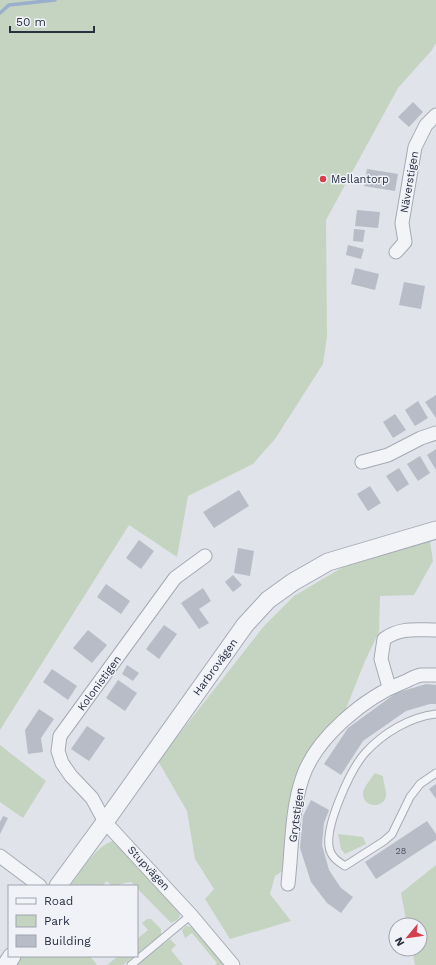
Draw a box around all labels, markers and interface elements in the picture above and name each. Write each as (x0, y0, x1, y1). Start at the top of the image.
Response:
scale bar (10, 8, 94, 34)
text: 50 m (16, 15, 46, 29)
street label: Näverstigen (398, 150, 421, 214)
place label: Mellantorp (331, 173, 389, 186)
marker: Mellantorp (318, 174, 328, 184)
street label: Harbrovägen (190, 636, 240, 698)
street label: Kolonistigen (75, 653, 124, 714)
street label: Grytstigen (286, 787, 307, 843)
street label: Stupvägen (125, 843, 173, 893)
house number: 28 (396, 846, 406, 856)
legend (8, 885, 138, 957)
text: Road (44, 894, 73, 908)
text: Park (44, 914, 70, 928)
north arrow (388, 917, 428, 957)
text: Building (44, 934, 91, 948)
text: N (392, 935, 407, 948)

